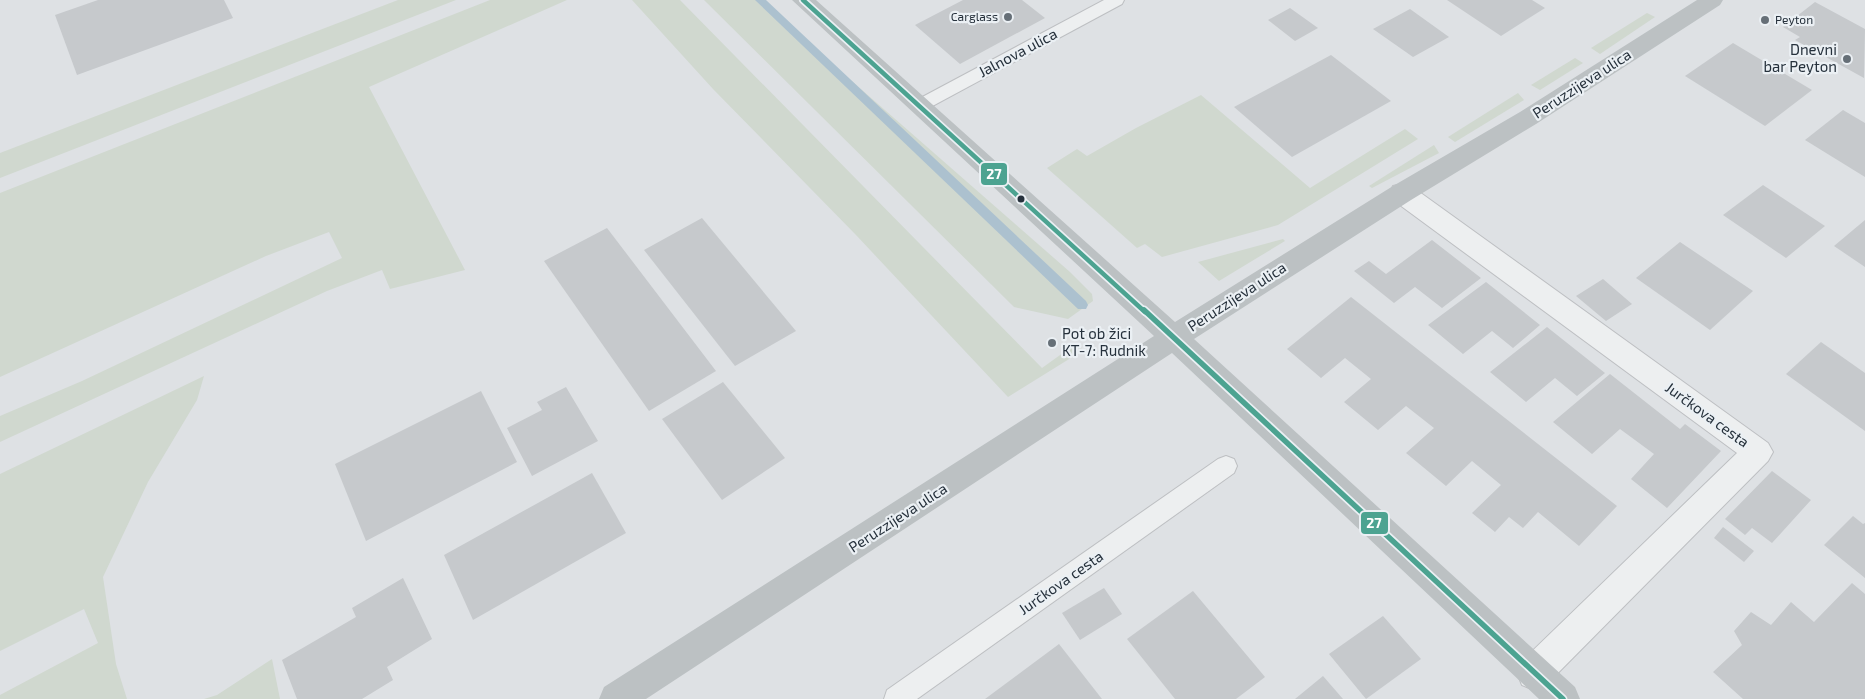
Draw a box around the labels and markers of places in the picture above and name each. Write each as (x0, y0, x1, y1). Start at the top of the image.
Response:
place label: Carglass (951, 9, 998, 23)
marker: Carglass (1002, 11, 1014, 23)
place label: Peyton (1775, 12, 1813, 26)
marker: Peyton (1759, 14, 1771, 26)
place label: Dnevni bar Peyton (1764, 40, 1837, 75)
marker: Dnevni bar Peyton (1841, 53, 1853, 65)
unlabelled marker (1016, 194, 1026, 204)
place label: Pot ob žici KT-7: Rudnik (1062, 324, 1146, 359)
marker: Pot ob žici KT-7: Rudnik (1046, 337, 1058, 349)

